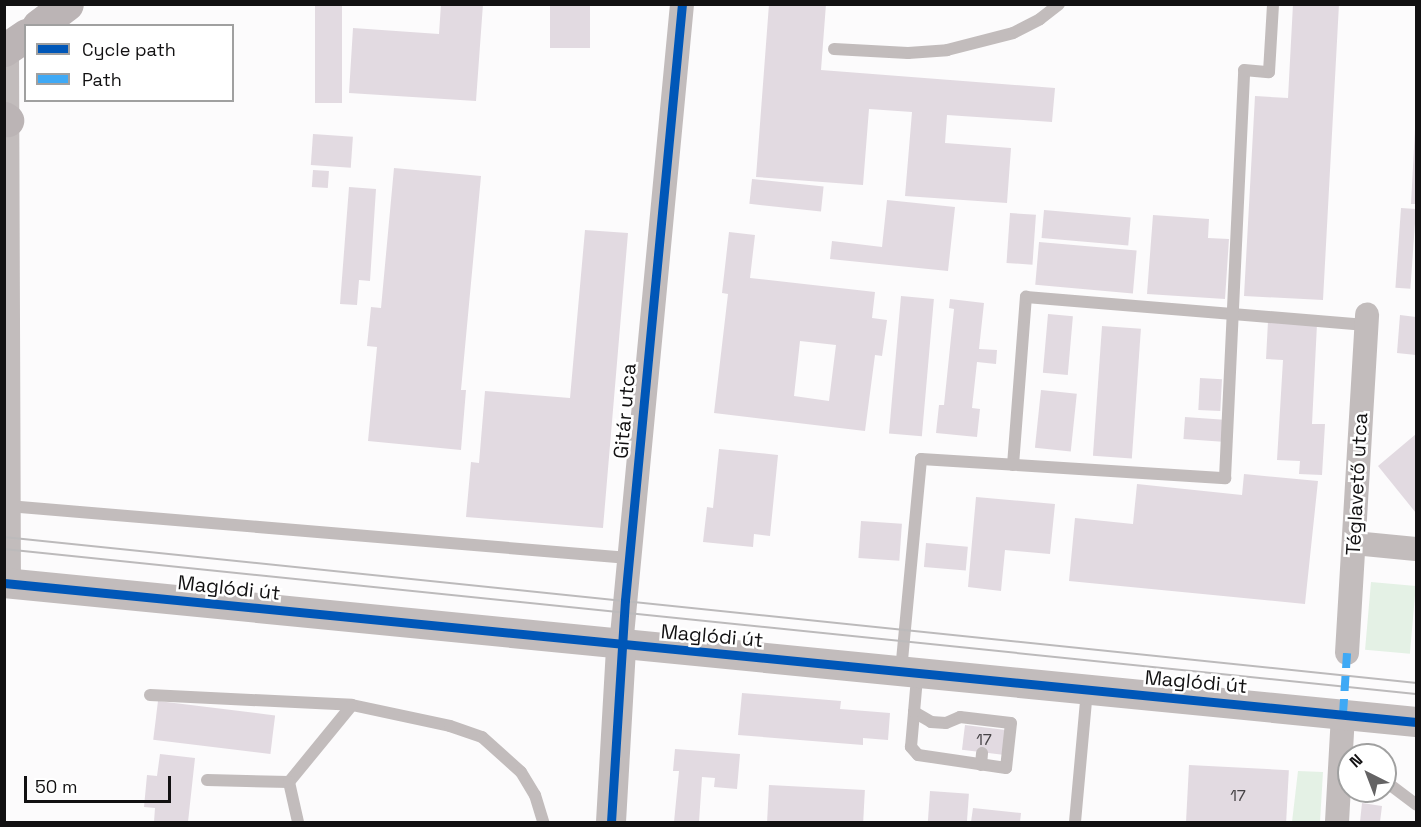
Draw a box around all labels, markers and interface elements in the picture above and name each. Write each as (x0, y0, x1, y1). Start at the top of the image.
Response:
legend (24, 24, 234, 102)
text: Cycle path (82, 38, 176, 61)
text: Path (82, 68, 122, 91)
street label: Gitár utca (609, 362, 641, 460)
street label: Téglavető utca (1341, 412, 1373, 556)
street label: Maglódi út (177, 571, 281, 605)
street label: Maglódi út (660, 620, 764, 652)
street label: Maglódi út (1144, 666, 1248, 698)
house number: 17 (976, 730, 992, 750)
north arrow (1337, 743, 1397, 803)
text: N (1345, 749, 1367, 772)
scale bar (27, 764, 174, 802)
text: 50 m (35, 775, 77, 798)
house number: 17 (1230, 786, 1246, 806)

